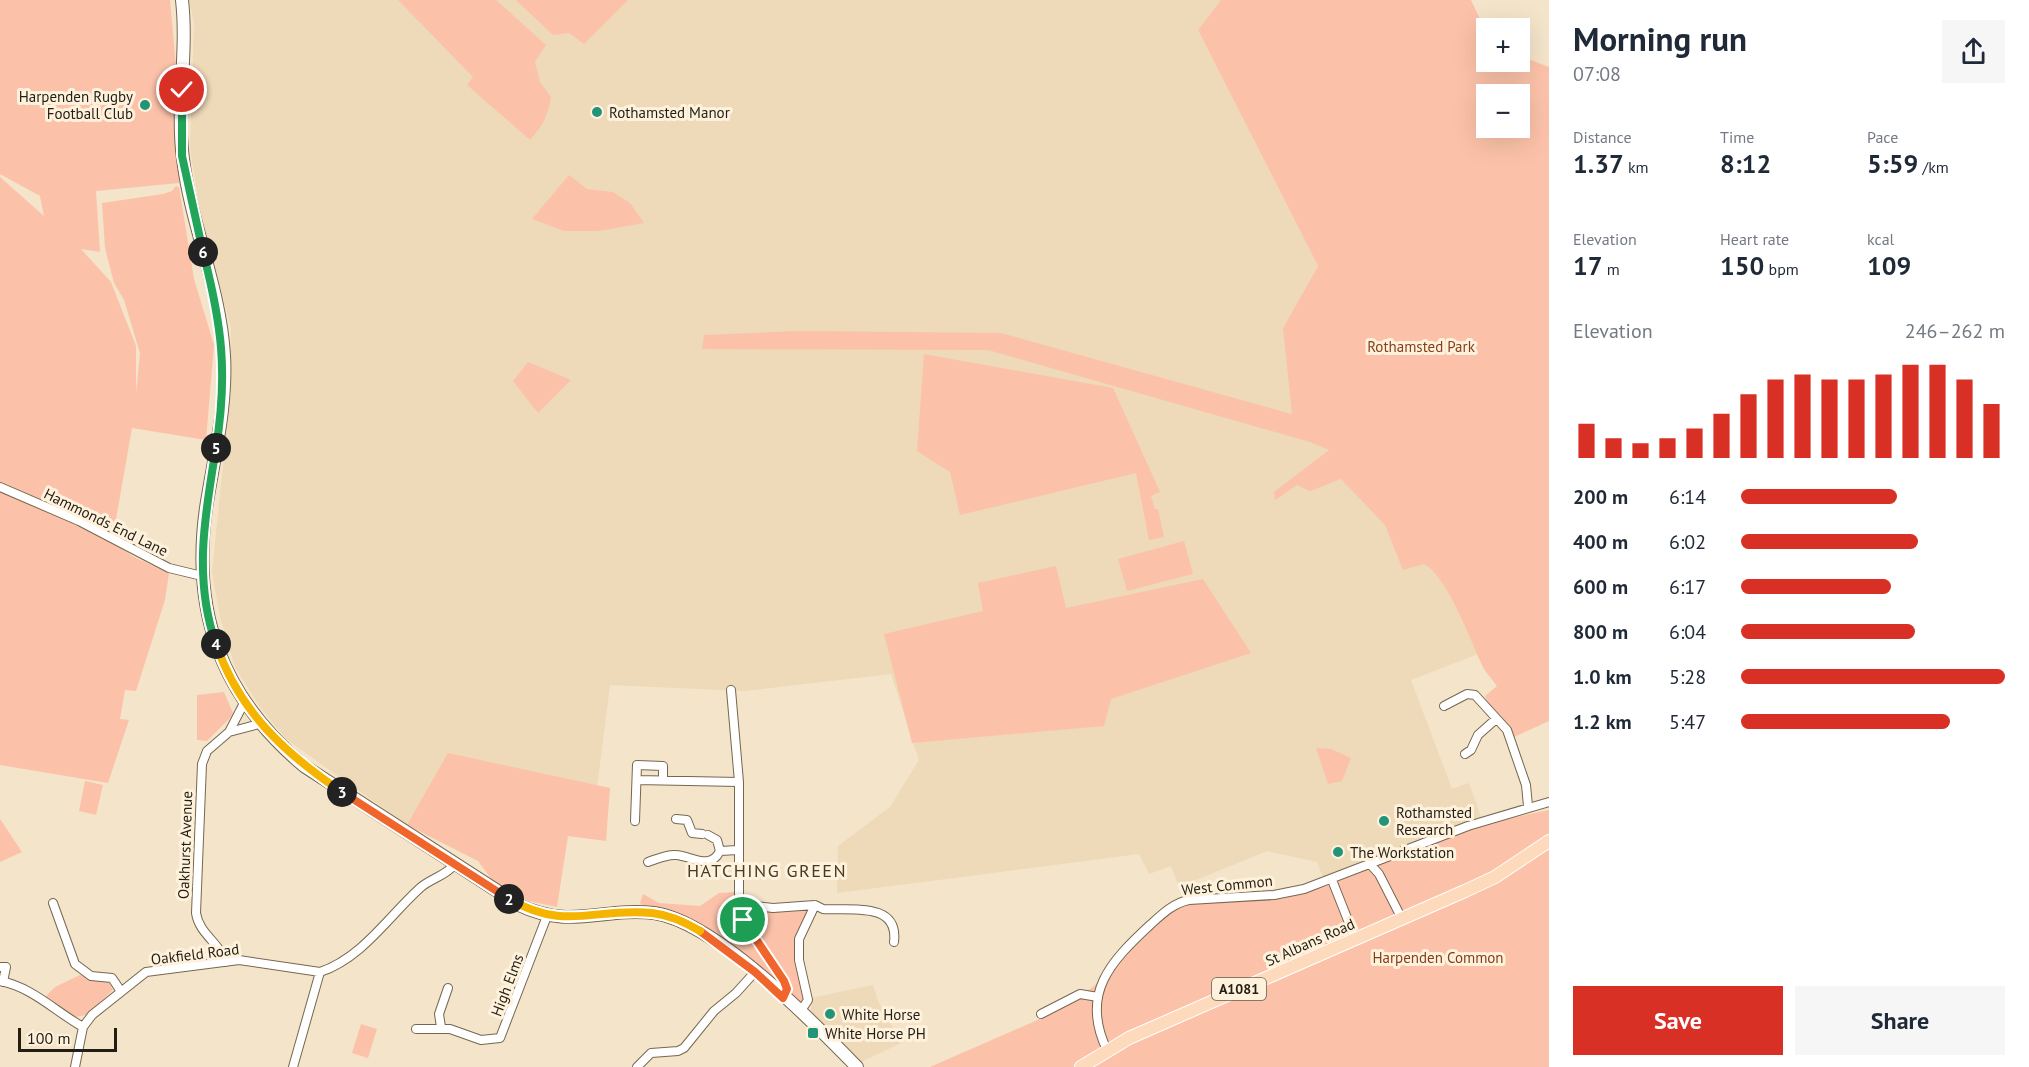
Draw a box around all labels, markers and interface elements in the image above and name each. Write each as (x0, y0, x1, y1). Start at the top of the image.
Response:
text: Morning run (1573, 17, 1747, 60)
map controls (1476, 18, 1530, 138)
button: + (1476, 18, 1530, 72)
button: share (1942, 20, 2005, 83)
text: 07:08 (1573, 61, 1621, 87)
pin (156, 64, 207, 115)
icon: check (165, 73, 198, 106)
button: − (1476, 84, 1530, 138)
place label: Harpenden Rugby Football Club (19, 87, 133, 123)
marker: Harpenden Rugby Football Club (138, 98, 152, 112)
place label: Rothamsted Manor (609, 103, 730, 122)
marker: Rothamsted Manor (590, 105, 604, 119)
text: Distance (1573, 127, 1632, 147)
text: Time (1720, 127, 1754, 147)
text: Pace (1867, 127, 1898, 147)
text: 1.37 (1573, 147, 1624, 180)
text: 8:12 (1720, 147, 1771, 180)
text: 5:59 (1867, 147, 1918, 180)
text: km (1624, 157, 1649, 177)
text: /km (1918, 157, 1949, 177)
text: Elevation (1573, 229, 1637, 249)
text: Heart rate (1720, 229, 1789, 249)
text: kcal (1867, 229, 1894, 249)
pin: 6 (188, 237, 218, 267)
text: 6 (198, 242, 208, 262)
text: 17 (1573, 249, 1602, 282)
text: 150 (1720, 249, 1764, 282)
text: 109 (1867, 249, 1911, 282)
text: m (1602, 259, 1620, 279)
text: bpm (1764, 259, 1799, 279)
text: Elevation (1573, 318, 1653, 344)
text: 246–262 m (1905, 318, 2005, 344)
park label: Rothamsted Park (1367, 337, 1476, 356)
pin: 5 (201, 433, 231, 463)
text: 5 (211, 438, 221, 458)
street label: Hammonds End Lane (41, 484, 171, 560)
text: 200 m (1573, 484, 1628, 510)
text: 6:14 (1669, 484, 1706, 510)
text: 400 m (1573, 529, 1628, 555)
text: 6:02 (1669, 529, 1706, 555)
text: 600 m (1573, 574, 1628, 600)
text: 6:17 (1669, 574, 1706, 600)
text: 800 m (1573, 619, 1628, 645)
text: 6:04 (1669, 619, 1706, 645)
pin: 4 (201, 629, 231, 659)
text: 4 (211, 634, 221, 654)
text: 1.0 km (1573, 664, 1632, 690)
text: 5:28 (1669, 664, 1706, 690)
text: 1.2 km (1573, 709, 1632, 735)
text: 5:47 (1669, 709, 1706, 735)
pin: 3 (327, 777, 357, 807)
text: 3 (337, 782, 347, 802)
street label: Oakhurst Avenue (174, 791, 196, 899)
place label: Rothamsted Research (1396, 803, 1472, 839)
marker: Rothamsted Research (1377, 814, 1391, 828)
place label: The Workstation (1350, 843, 1454, 862)
marker: The Workstation (1331, 845, 1345, 859)
district label: HATCHING GREEN (687, 859, 847, 882)
street label: West Common (1180, 871, 1274, 899)
pin: 2 (494, 884, 524, 914)
text: 2 (504, 889, 514, 909)
pin (717, 894, 768, 945)
icon: arrive (726, 903, 759, 936)
street label: St Albans Road (1262, 914, 1358, 970)
street label: Oakfield Road (150, 939, 240, 969)
park label: Harpenden Common (1372, 948, 1504, 967)
street label: High Elms (486, 951, 528, 1019)
road number: A1081 (1212, 978, 1266, 1000)
button: Save (1573, 986, 1783, 1055)
button: Share (1795, 986, 2005, 1055)
place label: White Horse (842, 1005, 920, 1024)
marker: White Horse (823, 1007, 837, 1021)
place label: White Horse PH (825, 1024, 926, 1043)
scale bar (18, 1025, 117, 1052)
marker: White Horse PH (806, 1026, 820, 1040)
text: 100 m (27, 1028, 70, 1048)

